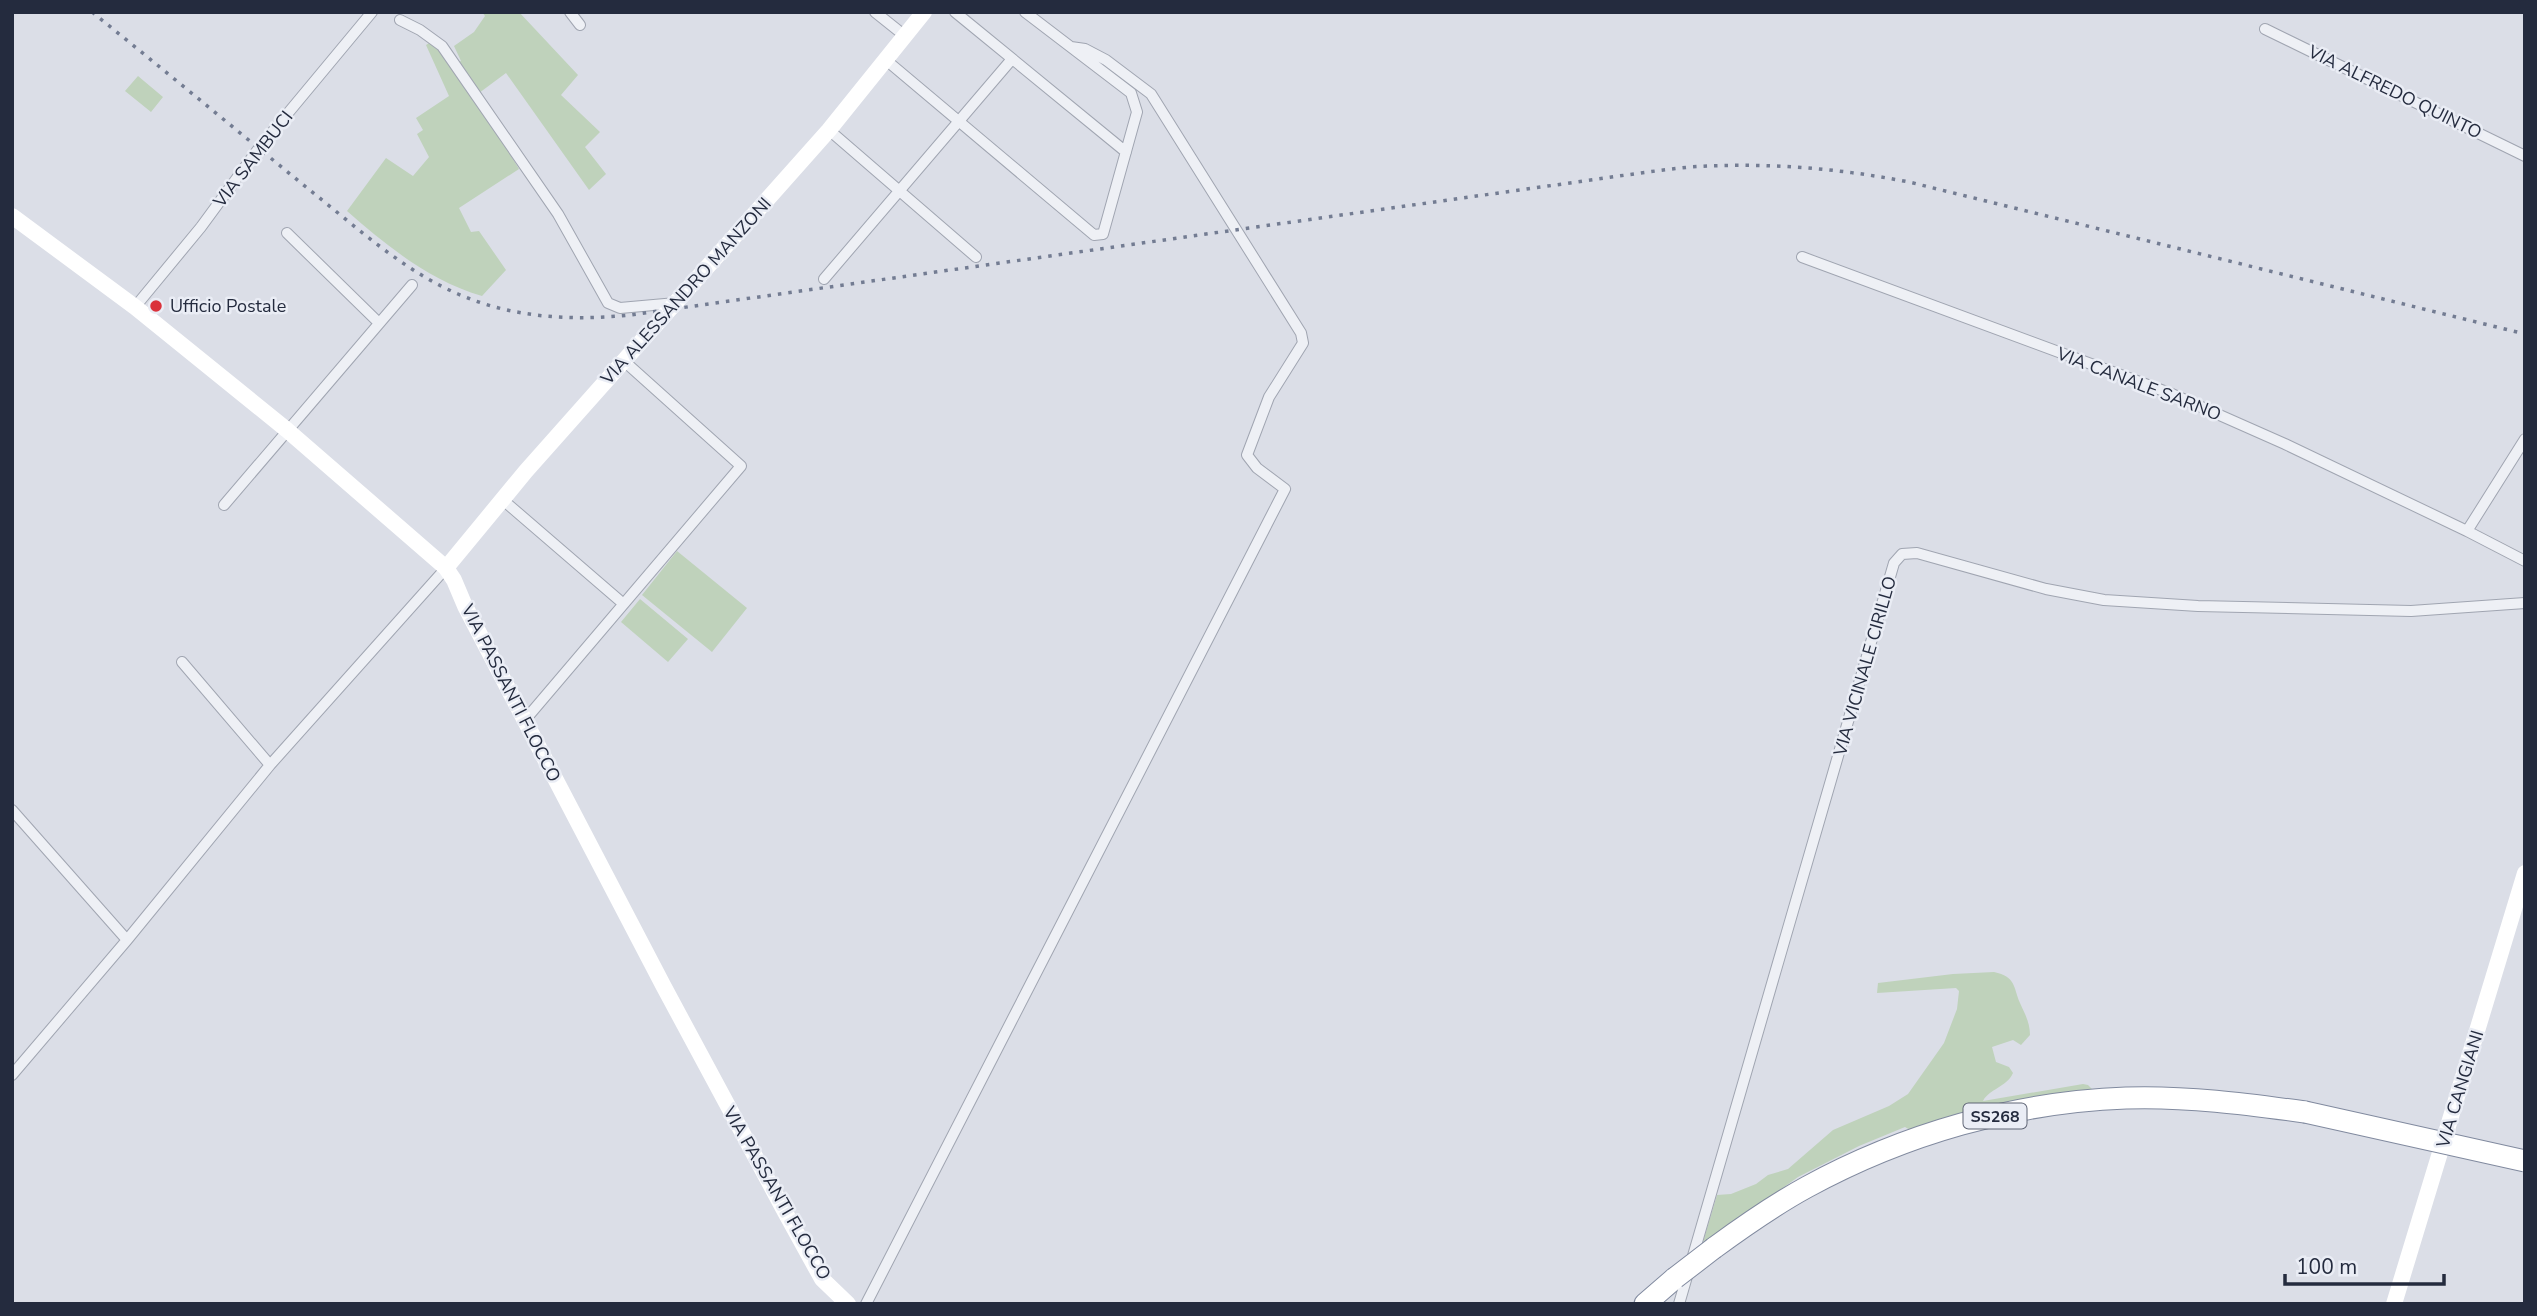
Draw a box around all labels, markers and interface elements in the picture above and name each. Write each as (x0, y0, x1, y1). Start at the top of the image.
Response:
street label: VIA ALFREDO QUINTO (2303, 39, 2486, 145)
street label: VIA SAMBUCI (207, 106, 298, 213)
street label: VIA ALESSANDRO MANZONI (595, 192, 777, 390)
place label: Ufficio Postale (170, 294, 286, 318)
marker: Ufficio Postale (148, 298, 164, 314)
street label: VIA CANALE SARNO (2052, 341, 2225, 426)
street label: VIA VICINALE CIRILLO (1828, 573, 1902, 760)
street label: VIA PASSANTI FLOCCO (455, 599, 566, 786)
street label: VIA CANGIANI (2430, 1027, 2489, 1152)
street label: VIA PASSANTI FLOCCO (717, 1101, 837, 1284)
road number: SS268 (1964, 1104, 2026, 1128)
scale bar (2285, 1242, 2444, 1286)
text: 100 m (2296, 1253, 2357, 1281)

